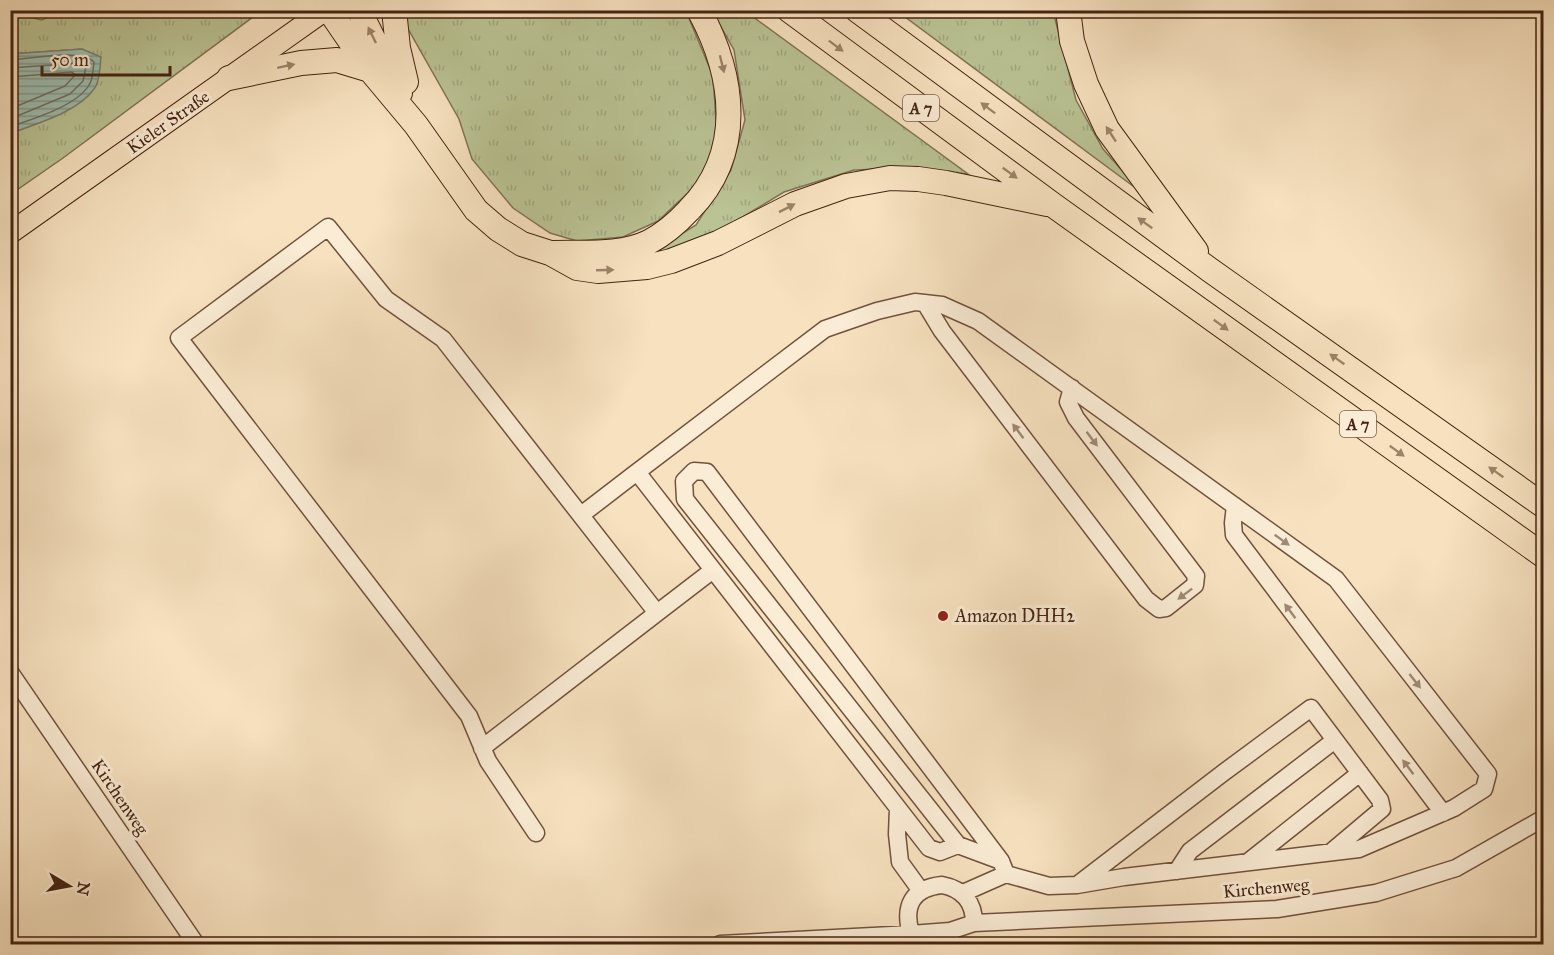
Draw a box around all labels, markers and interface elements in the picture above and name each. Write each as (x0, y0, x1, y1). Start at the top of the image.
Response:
one-way arrow (367, 26, 377, 43)
scale bar (42, 39, 170, 77)
one-way arrow (829, 39, 844, 51)
text: 50 m (51, 49, 89, 71)
one-way arrow (717, 55, 727, 73)
one-way arrow (277, 61, 296, 70)
street label: Kieler Straße (122, 85, 214, 159)
road number: A 7 (903, 95, 939, 121)
one-way arrow (980, 102, 996, 114)
one-way arrow (1105, 126, 1117, 142)
one-way arrow (1003, 167, 1018, 179)
one-way arrow (778, 203, 796, 213)
one-way arrow (1138, 217, 1154, 229)
one-way arrow (595, 265, 614, 274)
one-way arrow (1212, 319, 1228, 331)
one-way arrow (1329, 354, 1344, 366)
road number: A 7 (1340, 411, 1376, 437)
one-way arrow (1011, 423, 1024, 439)
one-way arrow (1086, 430, 1098, 446)
one-way arrow (1388, 445, 1404, 457)
one-way arrow (1488, 466, 1504, 478)
one-way arrow (1274, 534, 1290, 546)
one-way arrow (1177, 587, 1192, 599)
one-way arrow (1285, 603, 1297, 618)
place label: Amazon DHH2 (954, 605, 1075, 627)
marker: Amazon DHH2 (936, 609, 950, 623)
one-way arrow (1408, 673, 1420, 688)
street label: Kirchenweg (86, 755, 154, 840)
one-way arrow (1402, 759, 1414, 774)
north arrow (39, 856, 99, 916)
street label: Kirchenweg (1222, 873, 1311, 904)
text: N (73, 880, 94, 897)

